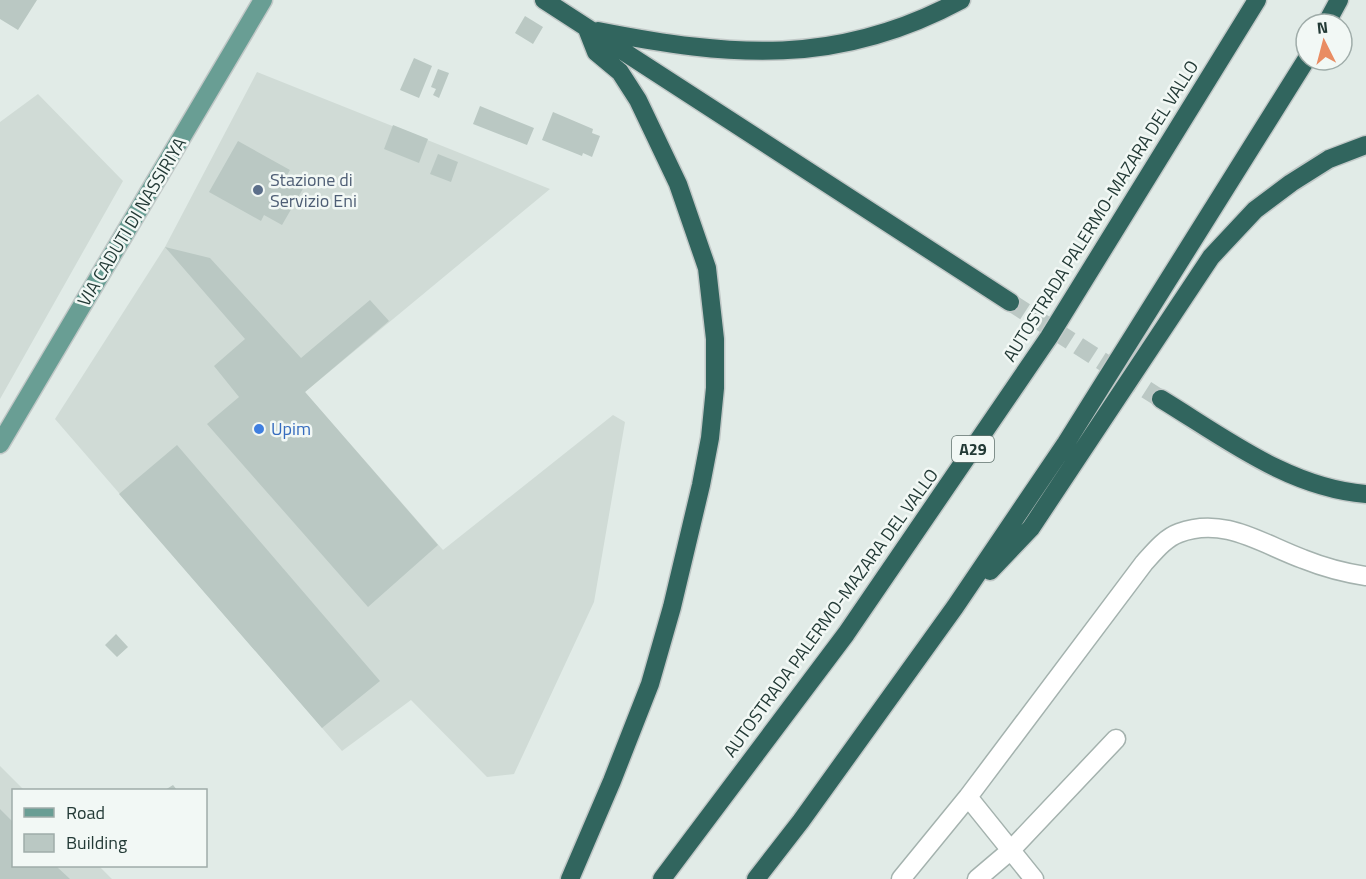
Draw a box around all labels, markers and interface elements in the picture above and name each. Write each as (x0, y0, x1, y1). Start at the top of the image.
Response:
north arrow (1294, 12, 1354, 72)
text: N (1316, 15, 1329, 40)
street label: AUTOSTRADA PALERMO-MAZARA DEL VALLO (996, 55, 1205, 367)
street label: VIA CADUTI DI NASSIRIYA (70, 132, 193, 311)
place label: Stazione di Servizio Eni (270, 166, 357, 214)
marker: Stazione di Servizio Eni (251, 183, 265, 197)
place label: Upim (271, 415, 311, 442)
marker: Upim (252, 422, 266, 436)
road number: A29 (952, 436, 994, 462)
street label: AUTOSTRADA PALERMO-MAZARA DEL VALLO (717, 463, 945, 763)
legend (12, 789, 207, 867)
text: Road (66, 799, 105, 826)
text: Building (66, 829, 127, 856)

